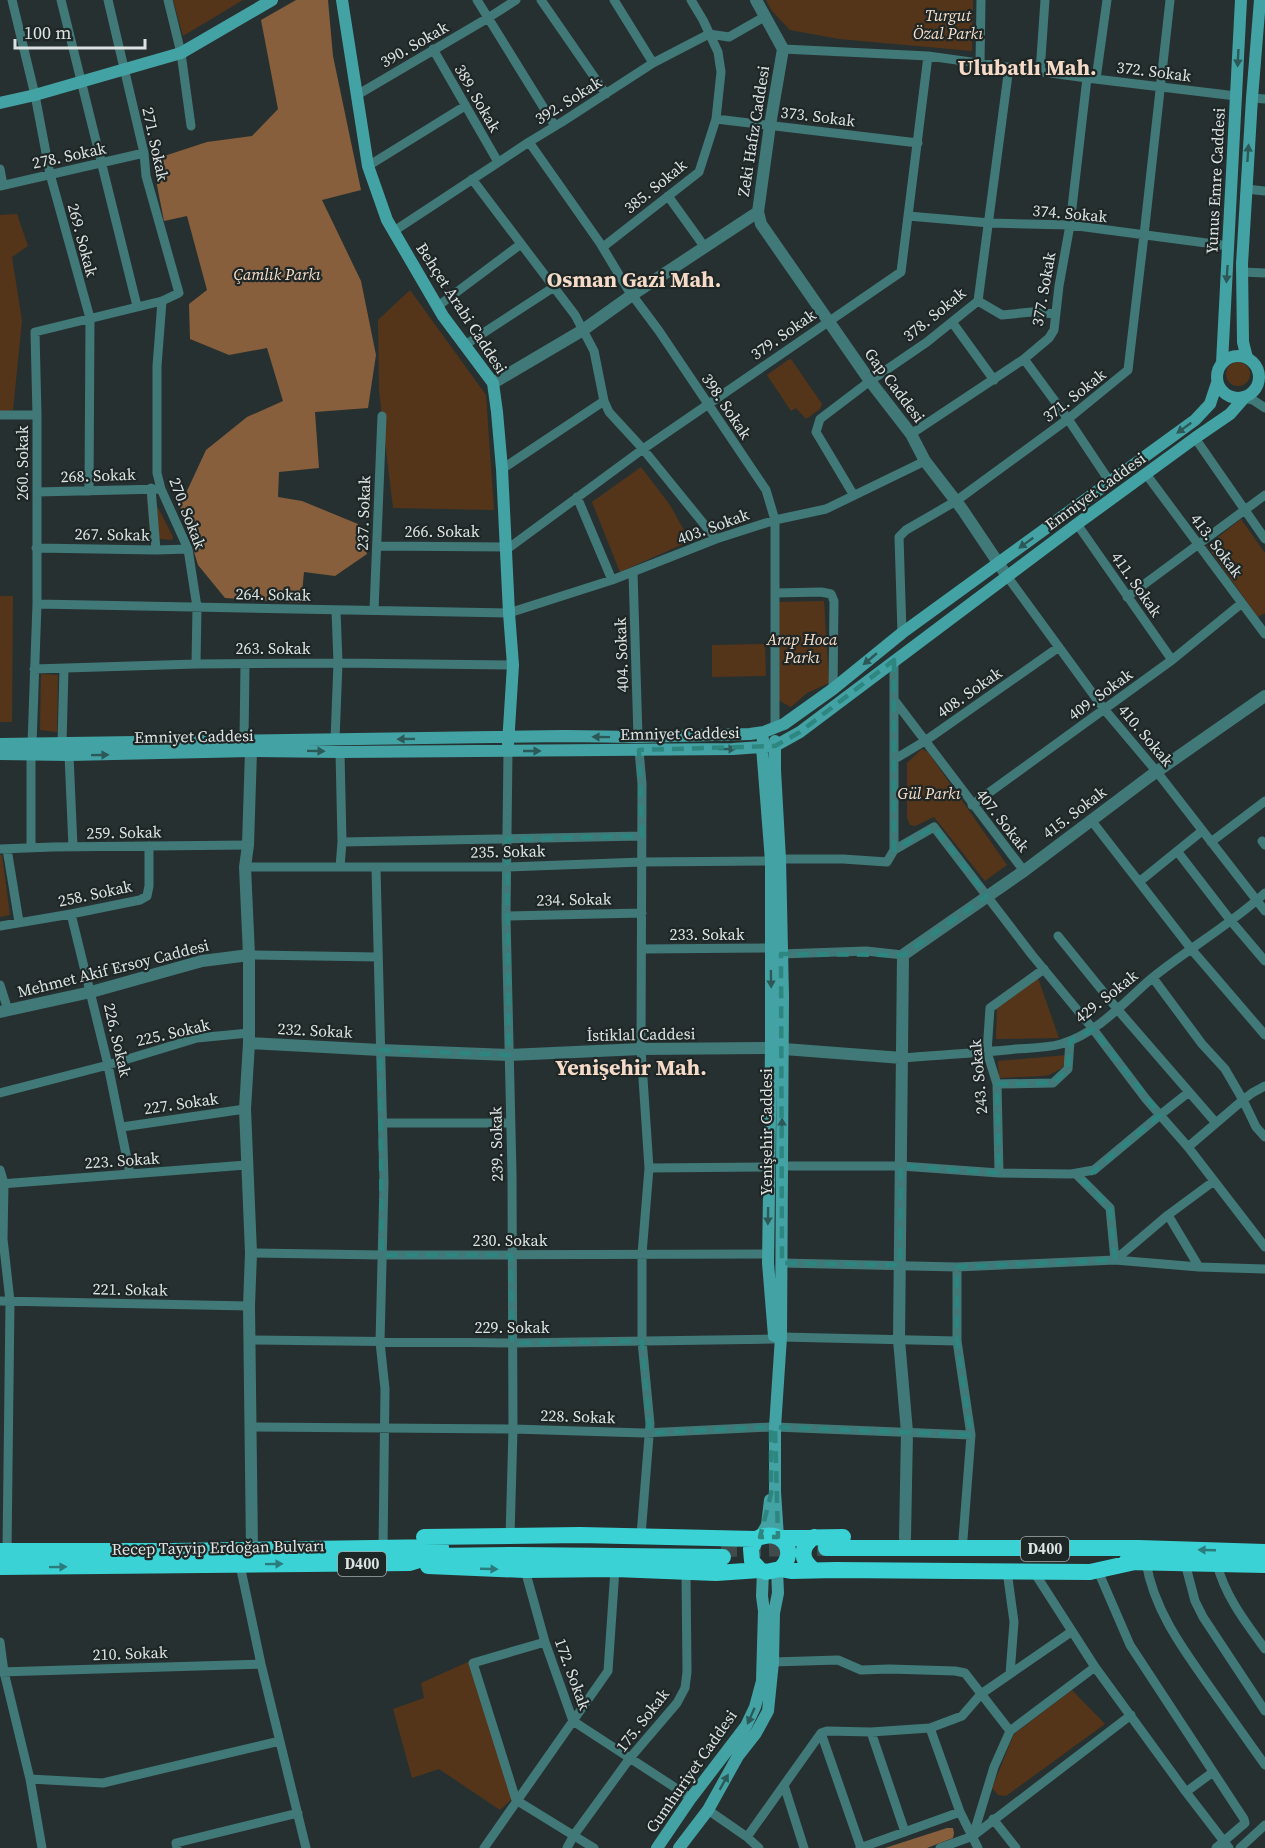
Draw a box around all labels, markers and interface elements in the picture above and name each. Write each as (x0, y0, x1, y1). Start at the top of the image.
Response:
park label: Turgut Özal Parkı (913, 4, 983, 44)
scale bar (15, 12, 146, 50)
street label: 390. Sokak (376, 16, 452, 72)
text: 100 m (24, 20, 71, 45)
one-way arrow (1233, 49, 1243, 68)
district label: Ulubatlı Mah. (957, 52, 1097, 82)
street label: 372. Sokak (1115, 56, 1193, 87)
street label: 389. Sokak (450, 60, 506, 136)
street label: Zeki Hafız Caddesi (732, 64, 774, 198)
street label: 392. Sokak (530, 71, 606, 129)
street label: 373. Sokak (779, 101, 857, 132)
street label: 271. Sokak (137, 105, 175, 183)
street label: Yunus Emre Caddesi (1200, 107, 1230, 255)
street label: 278. Sokak (30, 136, 108, 174)
one-way arrow (1244, 143, 1253, 162)
street label: 385. Sokak (619, 154, 691, 218)
street label: 374. Sokak (1032, 199, 1109, 227)
street label: 269. Sokak (63, 201, 103, 279)
street label: Behçet Arabi Caddesi (411, 238, 513, 378)
street label: 377. Sokak (1026, 250, 1060, 328)
park label: Çamlık Parkı (233, 263, 321, 285)
district label: Osman Gazi Mah. (547, 264, 721, 294)
one-way arrow (1222, 265, 1232, 284)
street label: 378. Sokak (898, 282, 970, 346)
street label: 379. Sokak (746, 303, 820, 365)
street label: Gap Caddesi (860, 343, 930, 427)
street label: 371. Sokak (1038, 363, 1111, 427)
street label: 398. Sokak (697, 369, 757, 443)
one-way arrow (1176, 422, 1191, 434)
street label: 260. Sokak (11, 425, 33, 501)
street label: Emniyet Caddesi (1040, 447, 1150, 535)
street label: 268. Sokak (60, 463, 136, 487)
street label: 270. Sokak (164, 474, 212, 552)
street label: 237. Sokak (351, 475, 375, 551)
street label: 403. Sokak (674, 503, 752, 549)
street label: 413. Sokak (1186, 508, 1248, 582)
street label: 266. Sokak (405, 520, 480, 542)
street label: 267. Sokak (74, 522, 150, 546)
one-way arrow (1019, 537, 1035, 549)
street label: 411. Sokak (1106, 547, 1168, 621)
street label: 264. Sokak (235, 582, 311, 606)
street label: 404. Sokak (609, 617, 633, 693)
park label: Arap Hoca Parkı (766, 628, 838, 668)
street label: 263. Sokak (236, 637, 311, 659)
one-way arrow (862, 653, 877, 665)
street label: 408. Sokak (932, 661, 1006, 723)
street label: 409. Sokak (1063, 663, 1137, 725)
street label: 410. Sokak (1113, 699, 1179, 771)
street label: Emniyet Caddesi (620, 721, 740, 745)
street label: Emniyet Caddesi (134, 724, 254, 748)
one-way arrow (591, 732, 610, 742)
one-way arrow (396, 734, 415, 744)
one-way arrow (718, 745, 737, 754)
one-way arrow (523, 746, 542, 756)
one-way arrow (307, 747, 326, 756)
one-way arrow (91, 750, 110, 759)
street label: 415. Sokak (1037, 781, 1111, 843)
park label: Gül Parkı (897, 782, 961, 804)
street label: 407. Sokak (971, 784, 1035, 857)
street label: 259. Sokak (86, 820, 162, 844)
street label: 235. Sokak (470, 839, 546, 863)
street label: 258. Sokak (56, 874, 134, 912)
street label: 234. Sokak (536, 887, 612, 911)
street label: 233. Sokak (670, 923, 745, 945)
street label: Mehmet Akif Ersoy Caddesi (15, 933, 211, 1002)
street label: 429. Sokak (1070, 964, 1143, 1028)
one-way arrow (766, 969, 776, 988)
street label: 226. Sokak (99, 1001, 137, 1079)
street label: 225. Sokak (134, 1013, 212, 1051)
street label: 232. Sokak (277, 1017, 353, 1043)
street label: İstiklal Caddesi (586, 1022, 696, 1046)
street label: 243. Sokak (964, 1038, 992, 1115)
district label: Yenişehir Mah. (555, 1052, 707, 1082)
street label: Yenişehir Caddesi (755, 1068, 777, 1196)
street label: 227. Sokak (142, 1087, 220, 1119)
street label: 239. Sokak (484, 1106, 508, 1182)
one-way arrow (777, 1117, 787, 1136)
street label: 223. Sokak (84, 1146, 160, 1174)
one-way arrow (764, 1206, 773, 1225)
street label: 230. Sokak (473, 1229, 548, 1251)
street label: 221. Sokak (92, 1277, 168, 1301)
street label: 229. Sokak (475, 1316, 550, 1338)
street label: 228. Sokak (540, 1404, 616, 1428)
street label: Recep Tayyip Erdoğan Bulvarı (111, 1534, 325, 1560)
road number: D400 (1021, 1537, 1069, 1561)
one-way arrow (1197, 1546, 1216, 1555)
road number: D400 (338, 1552, 386, 1576)
one-way arrow (265, 1560, 284, 1569)
one-way arrow (49, 1562, 68, 1572)
one-way arrow (479, 1564, 498, 1574)
street label: 172. Sokak (550, 1635, 596, 1713)
street label: 210. Sokak (92, 1641, 168, 1665)
street label: 175. Sokak (610, 1683, 674, 1756)
street label: Cumhuriyet Caddesi (640, 1705, 742, 1837)
one-way arrow (746, 1707, 756, 1725)
one-way arrow (719, 1773, 729, 1790)

